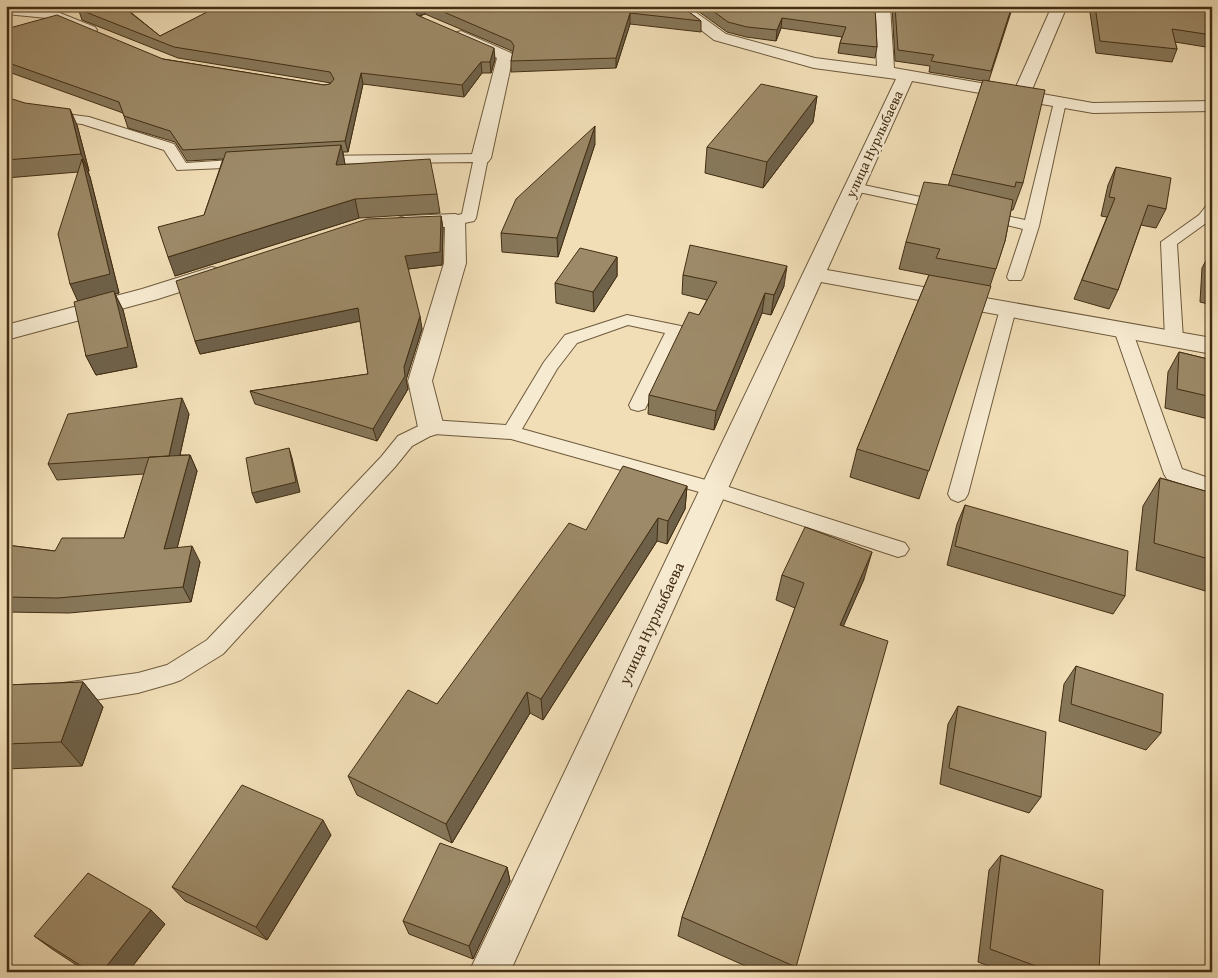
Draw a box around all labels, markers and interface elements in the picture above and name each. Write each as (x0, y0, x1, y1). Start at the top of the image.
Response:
street label: улица Нурлыбаева (840, 87, 908, 202)
street label: улица Нурлыбаева (612, 557, 690, 689)

